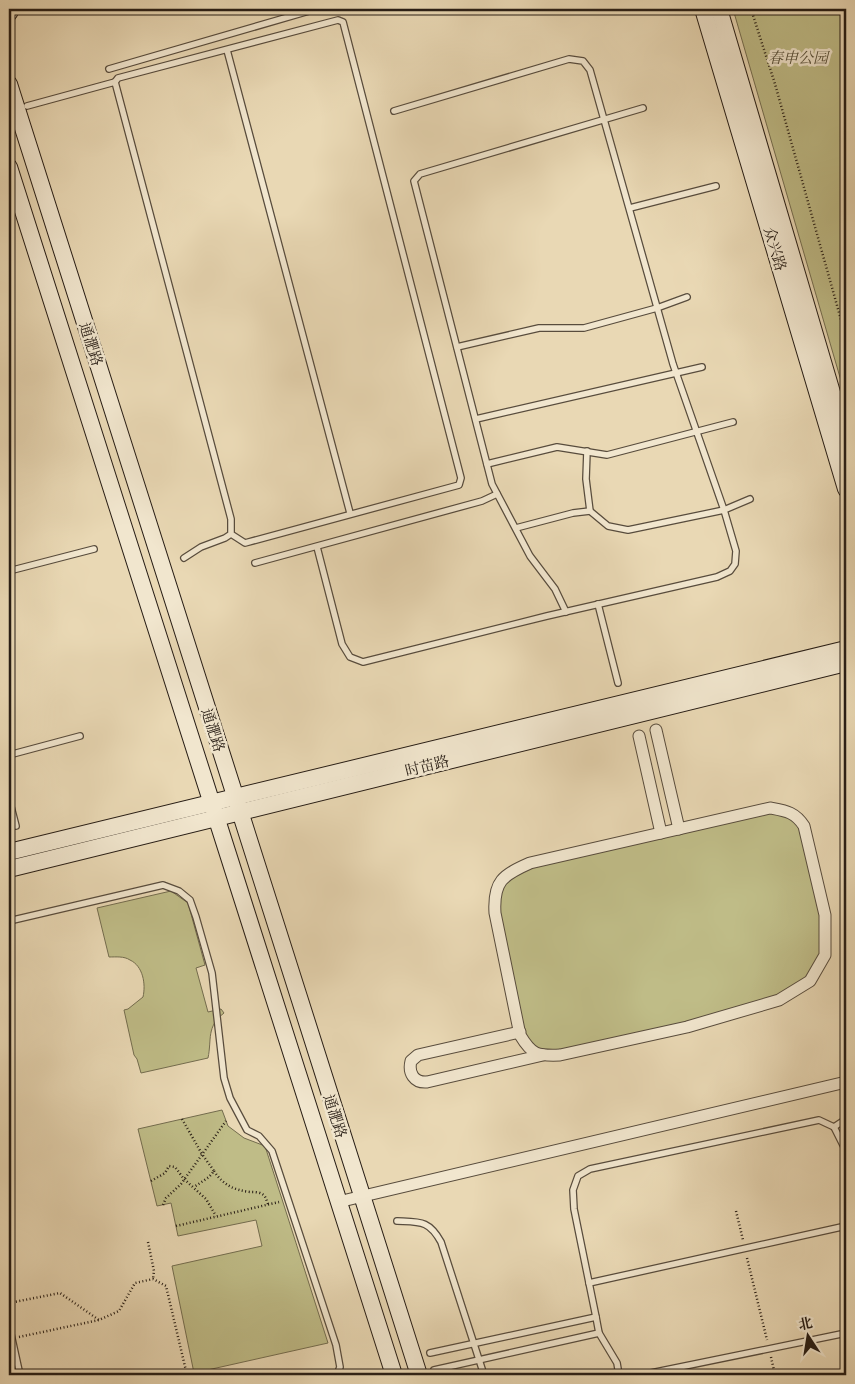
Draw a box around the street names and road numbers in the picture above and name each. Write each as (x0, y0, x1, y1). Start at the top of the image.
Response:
street label: 众兴路 (757, 225, 790, 274)
street label: 通淝路 (73, 320, 107, 369)
street label: 通淝路 (195, 706, 229, 755)
street label: 时苗路 (403, 752, 452, 783)
street label: 通淝路 (317, 1092, 351, 1141)

